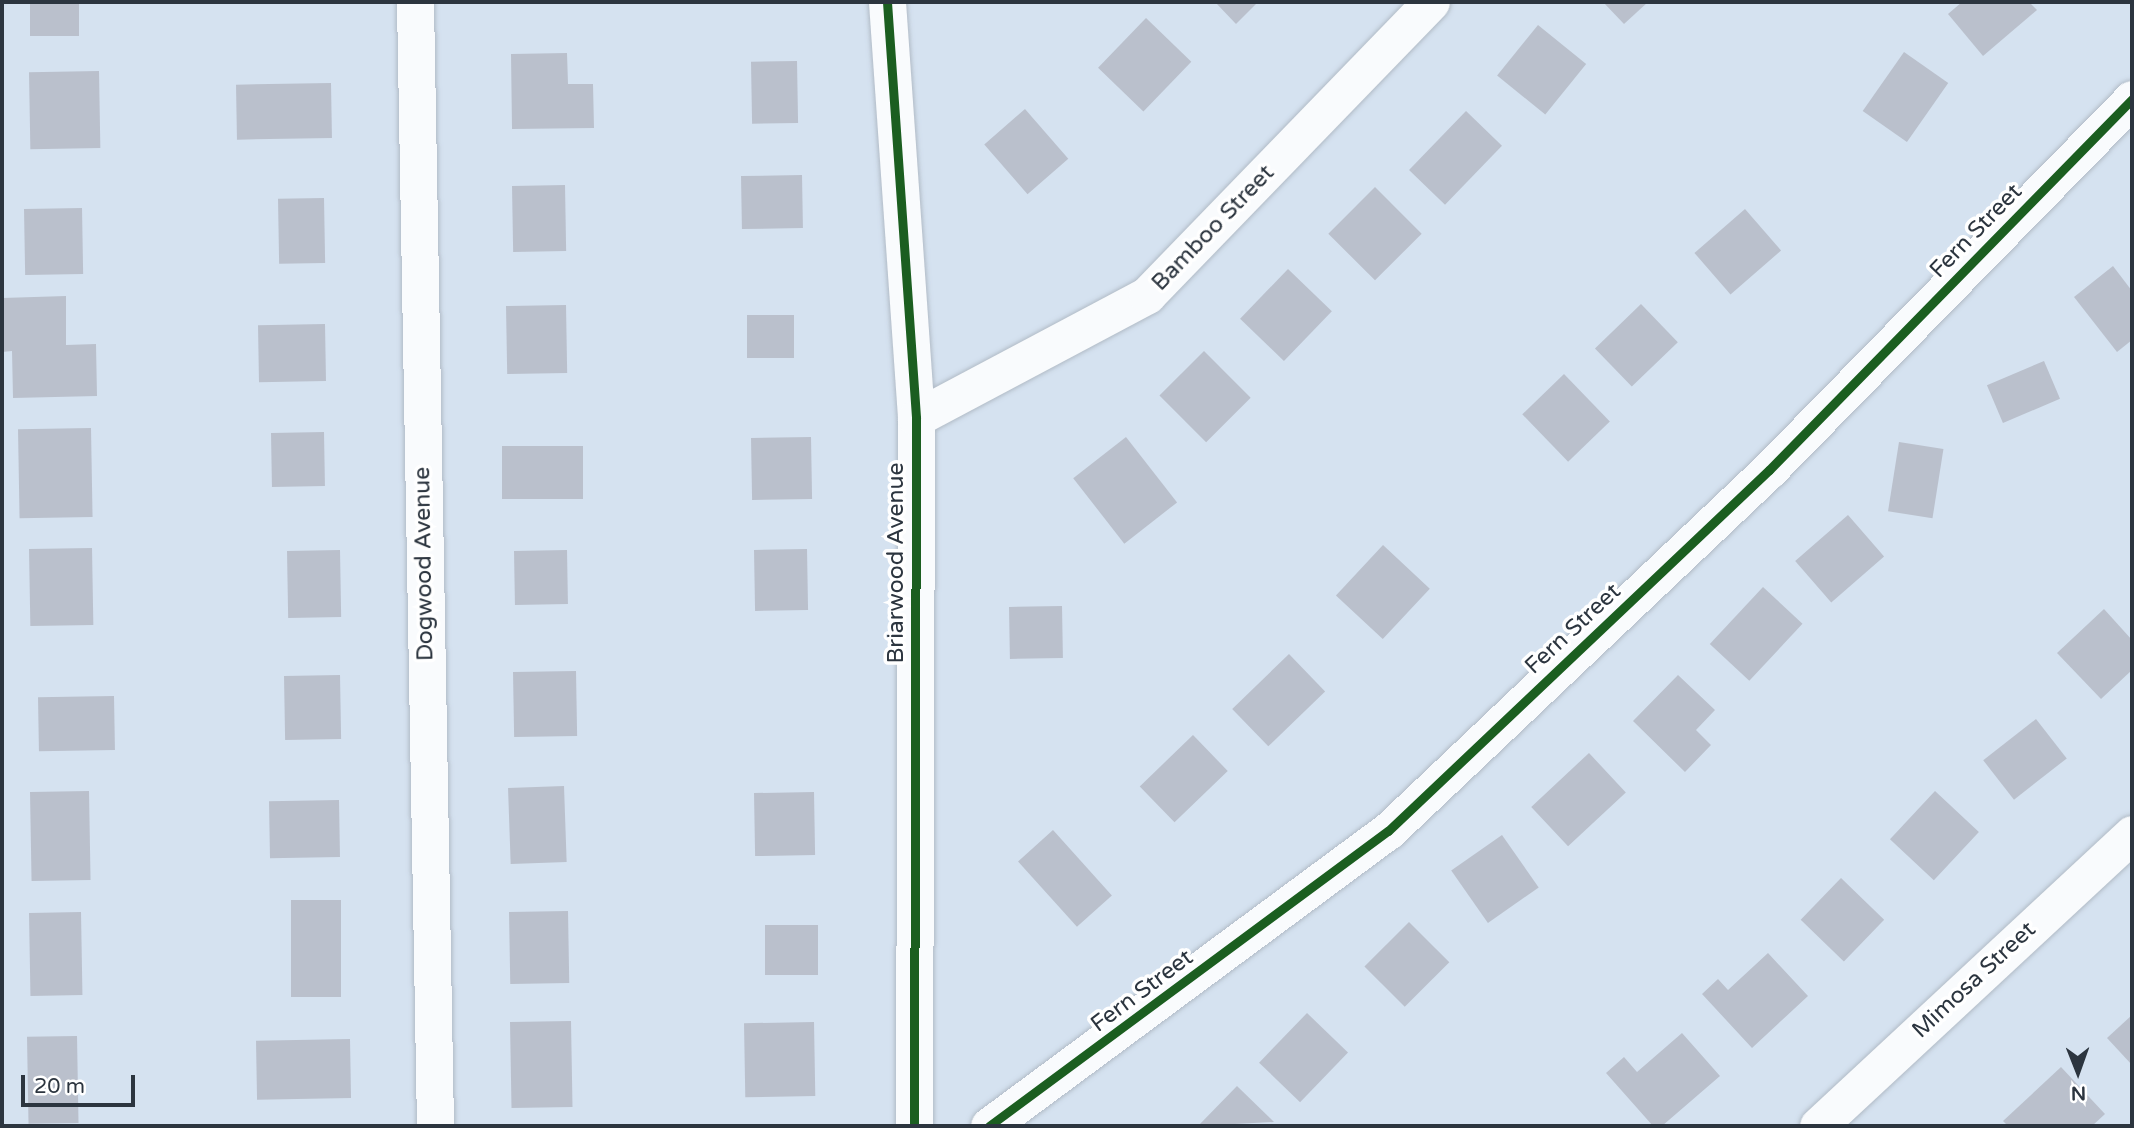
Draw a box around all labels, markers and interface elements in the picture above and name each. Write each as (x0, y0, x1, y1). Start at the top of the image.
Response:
street label: Bamboo Street (1146, 159, 1280, 297)
street label: Fern Street (1924, 178, 2028, 284)
street label: Briarwood Avenue (882, 463, 910, 663)
street label: Dogwood Avenue (409, 467, 439, 661)
street label: Fern Street (1519, 578, 1627, 680)
street label: Mimosa Street (1907, 916, 2041, 1044)
street label: Fern Street (1086, 944, 1198, 1038)
north arrow (2043, 1037, 2113, 1107)
scale bar (24, 1062, 138, 1106)
text: 20 m (34, 1074, 85, 1099)
text: N (2071, 1082, 2086, 1104)

